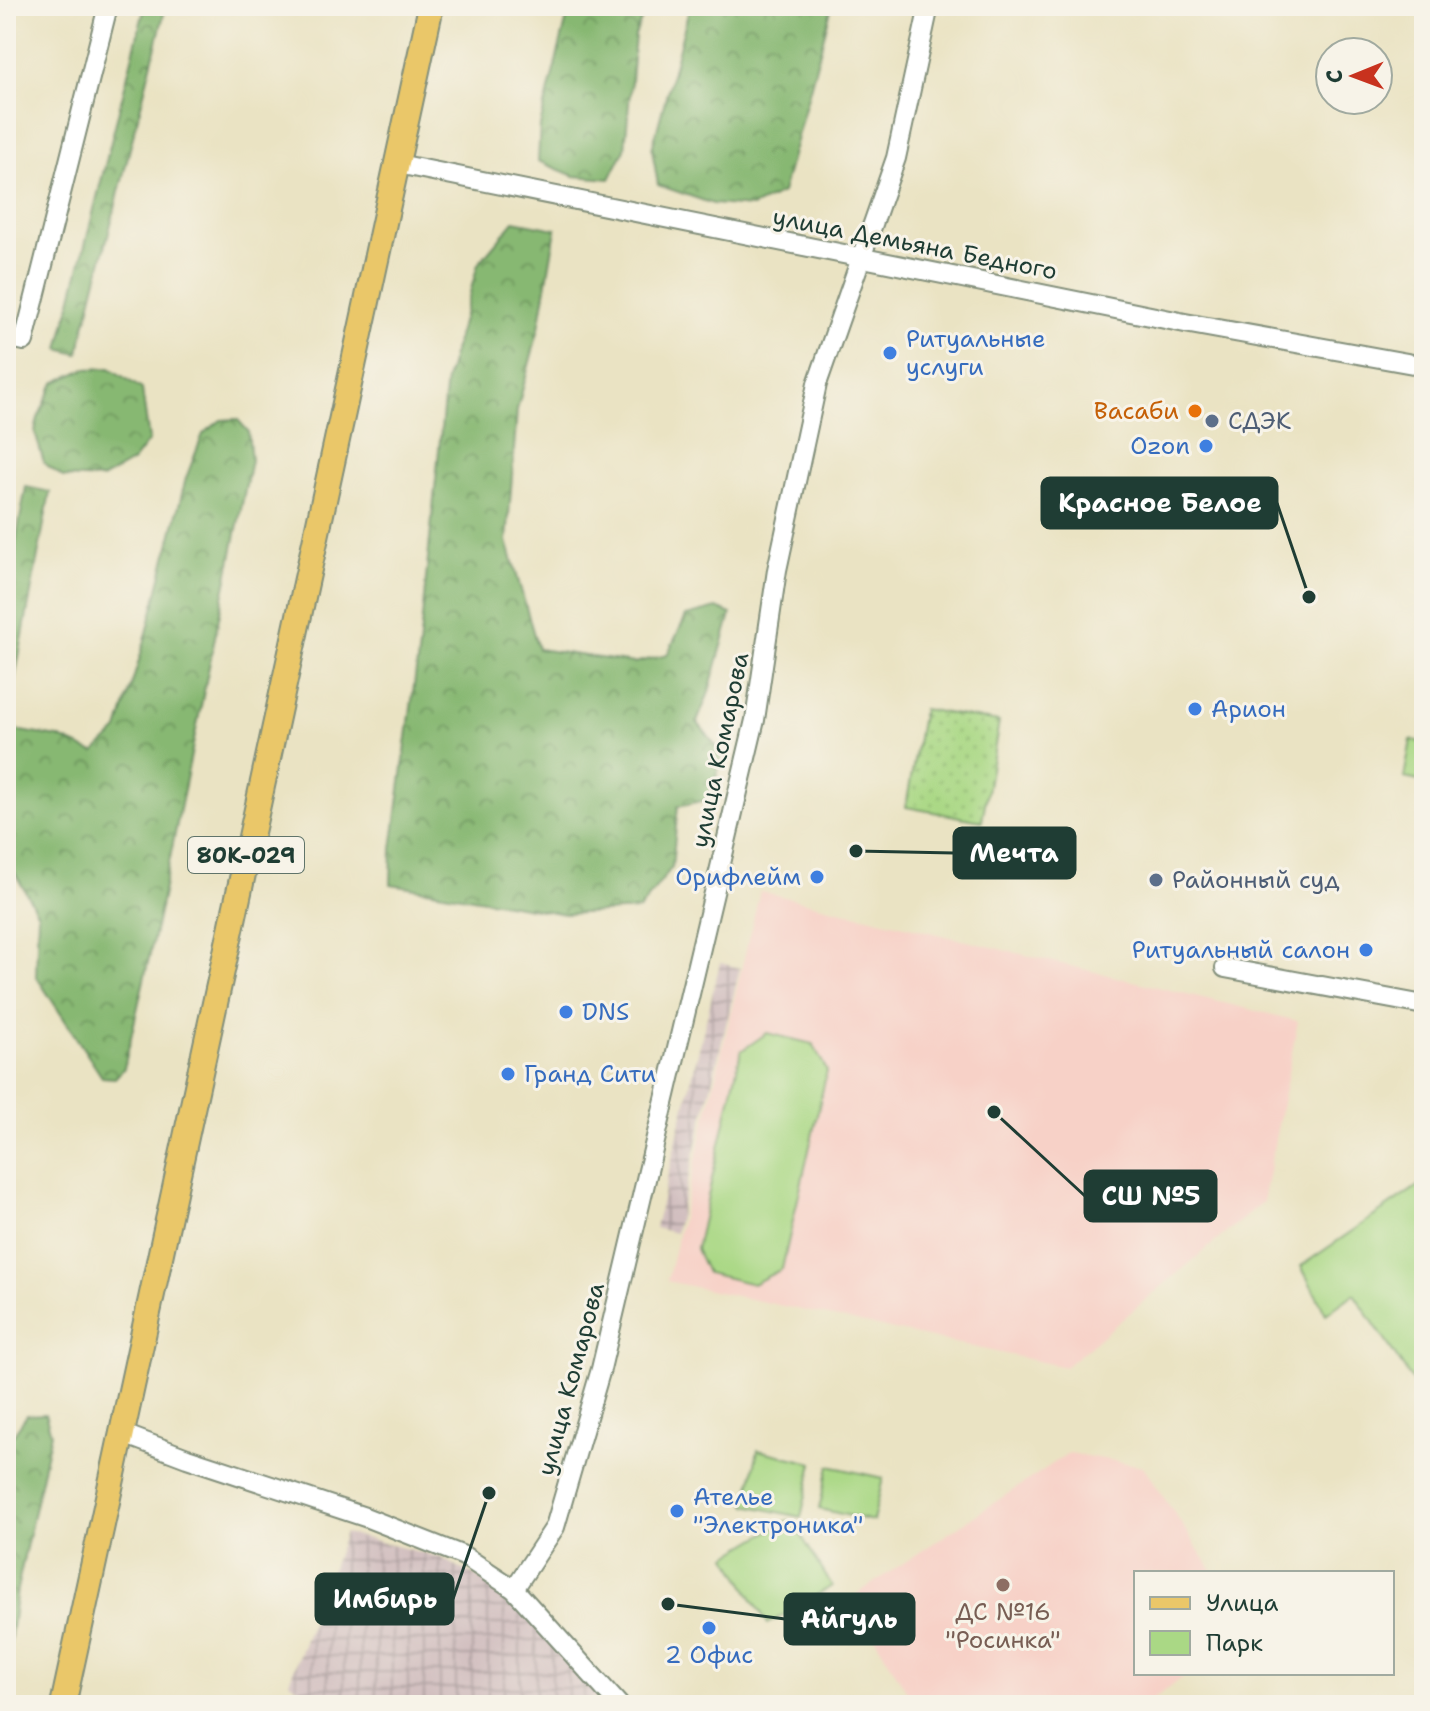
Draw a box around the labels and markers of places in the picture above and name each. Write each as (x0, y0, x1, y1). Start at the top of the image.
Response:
place label: Ритуальные услуги (906, 323, 1045, 383)
marker: Ритуальные услуги (881, 344, 899, 362)
place label: Васаби (1094, 395, 1179, 427)
marker: Васаби (1186, 402, 1204, 420)
place label: СДЭК (1228, 405, 1292, 437)
marker: СДЭК (1203, 412, 1221, 430)
place label: Ozon (1130, 430, 1190, 462)
marker: Ozon (1197, 437, 1215, 455)
callout: Красное Белое (1042, 478, 1277, 528)
place label: Арион (1211, 693, 1286, 725)
marker: Арион (1186, 700, 1204, 718)
callout: Мечта (954, 828, 1075, 878)
place label: Орифлейм (675, 861, 801, 893)
place label: Районный суд (1172, 864, 1340, 896)
marker: Орифлейм (808, 868, 826, 886)
marker: Районный суд (1147, 871, 1165, 889)
place label: Ритуальный салон (1132, 934, 1350, 966)
marker: Ритуальный салон (1357, 941, 1375, 959)
place label: DNS (582, 996, 629, 1028)
marker: DNS (557, 1003, 575, 1021)
place label: Гранд Сити (524, 1058, 656, 1090)
marker: Гранд Сити (499, 1065, 517, 1083)
callout: СШ №5 (1085, 1171, 1216, 1221)
place label: Ателье "Электроника" (693, 1481, 863, 1541)
marker: Ателье "Электроника" (668, 1502, 686, 1520)
callout: Имбирь (316, 1574, 453, 1624)
marker: ДС №16 "Росинка" (994, 1576, 1012, 1594)
callout: Айгуль (785, 1594, 914, 1644)
place label: ДС №16 "Росинка" (945, 1596, 1061, 1656)
marker: 2 Офис (700, 1619, 718, 1637)
place label: 2 Офис (665, 1639, 753, 1671)

